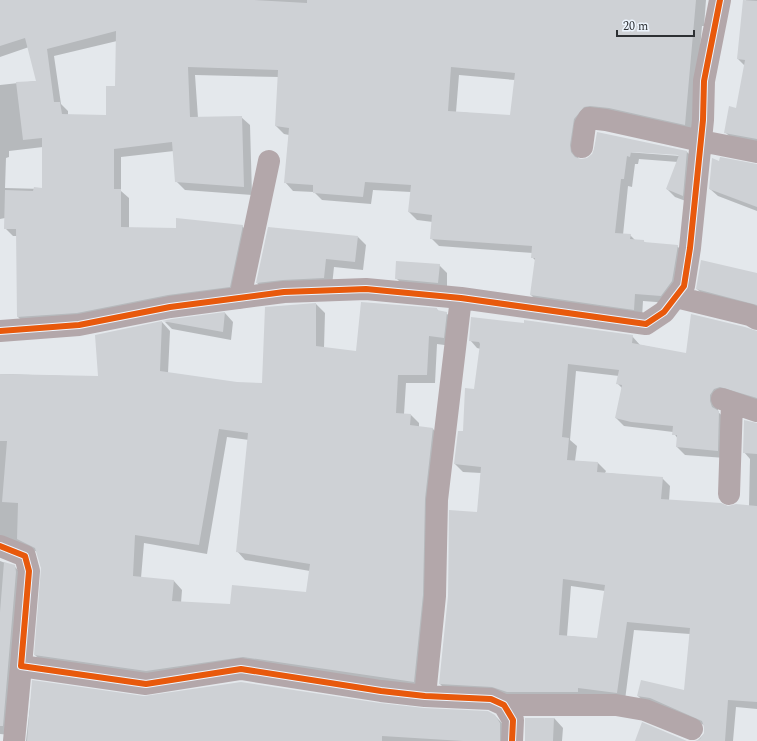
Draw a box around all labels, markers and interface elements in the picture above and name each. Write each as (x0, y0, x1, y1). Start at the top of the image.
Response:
scale bar (617, 12, 694, 38)
text: 20 m (623, 17, 648, 36)

